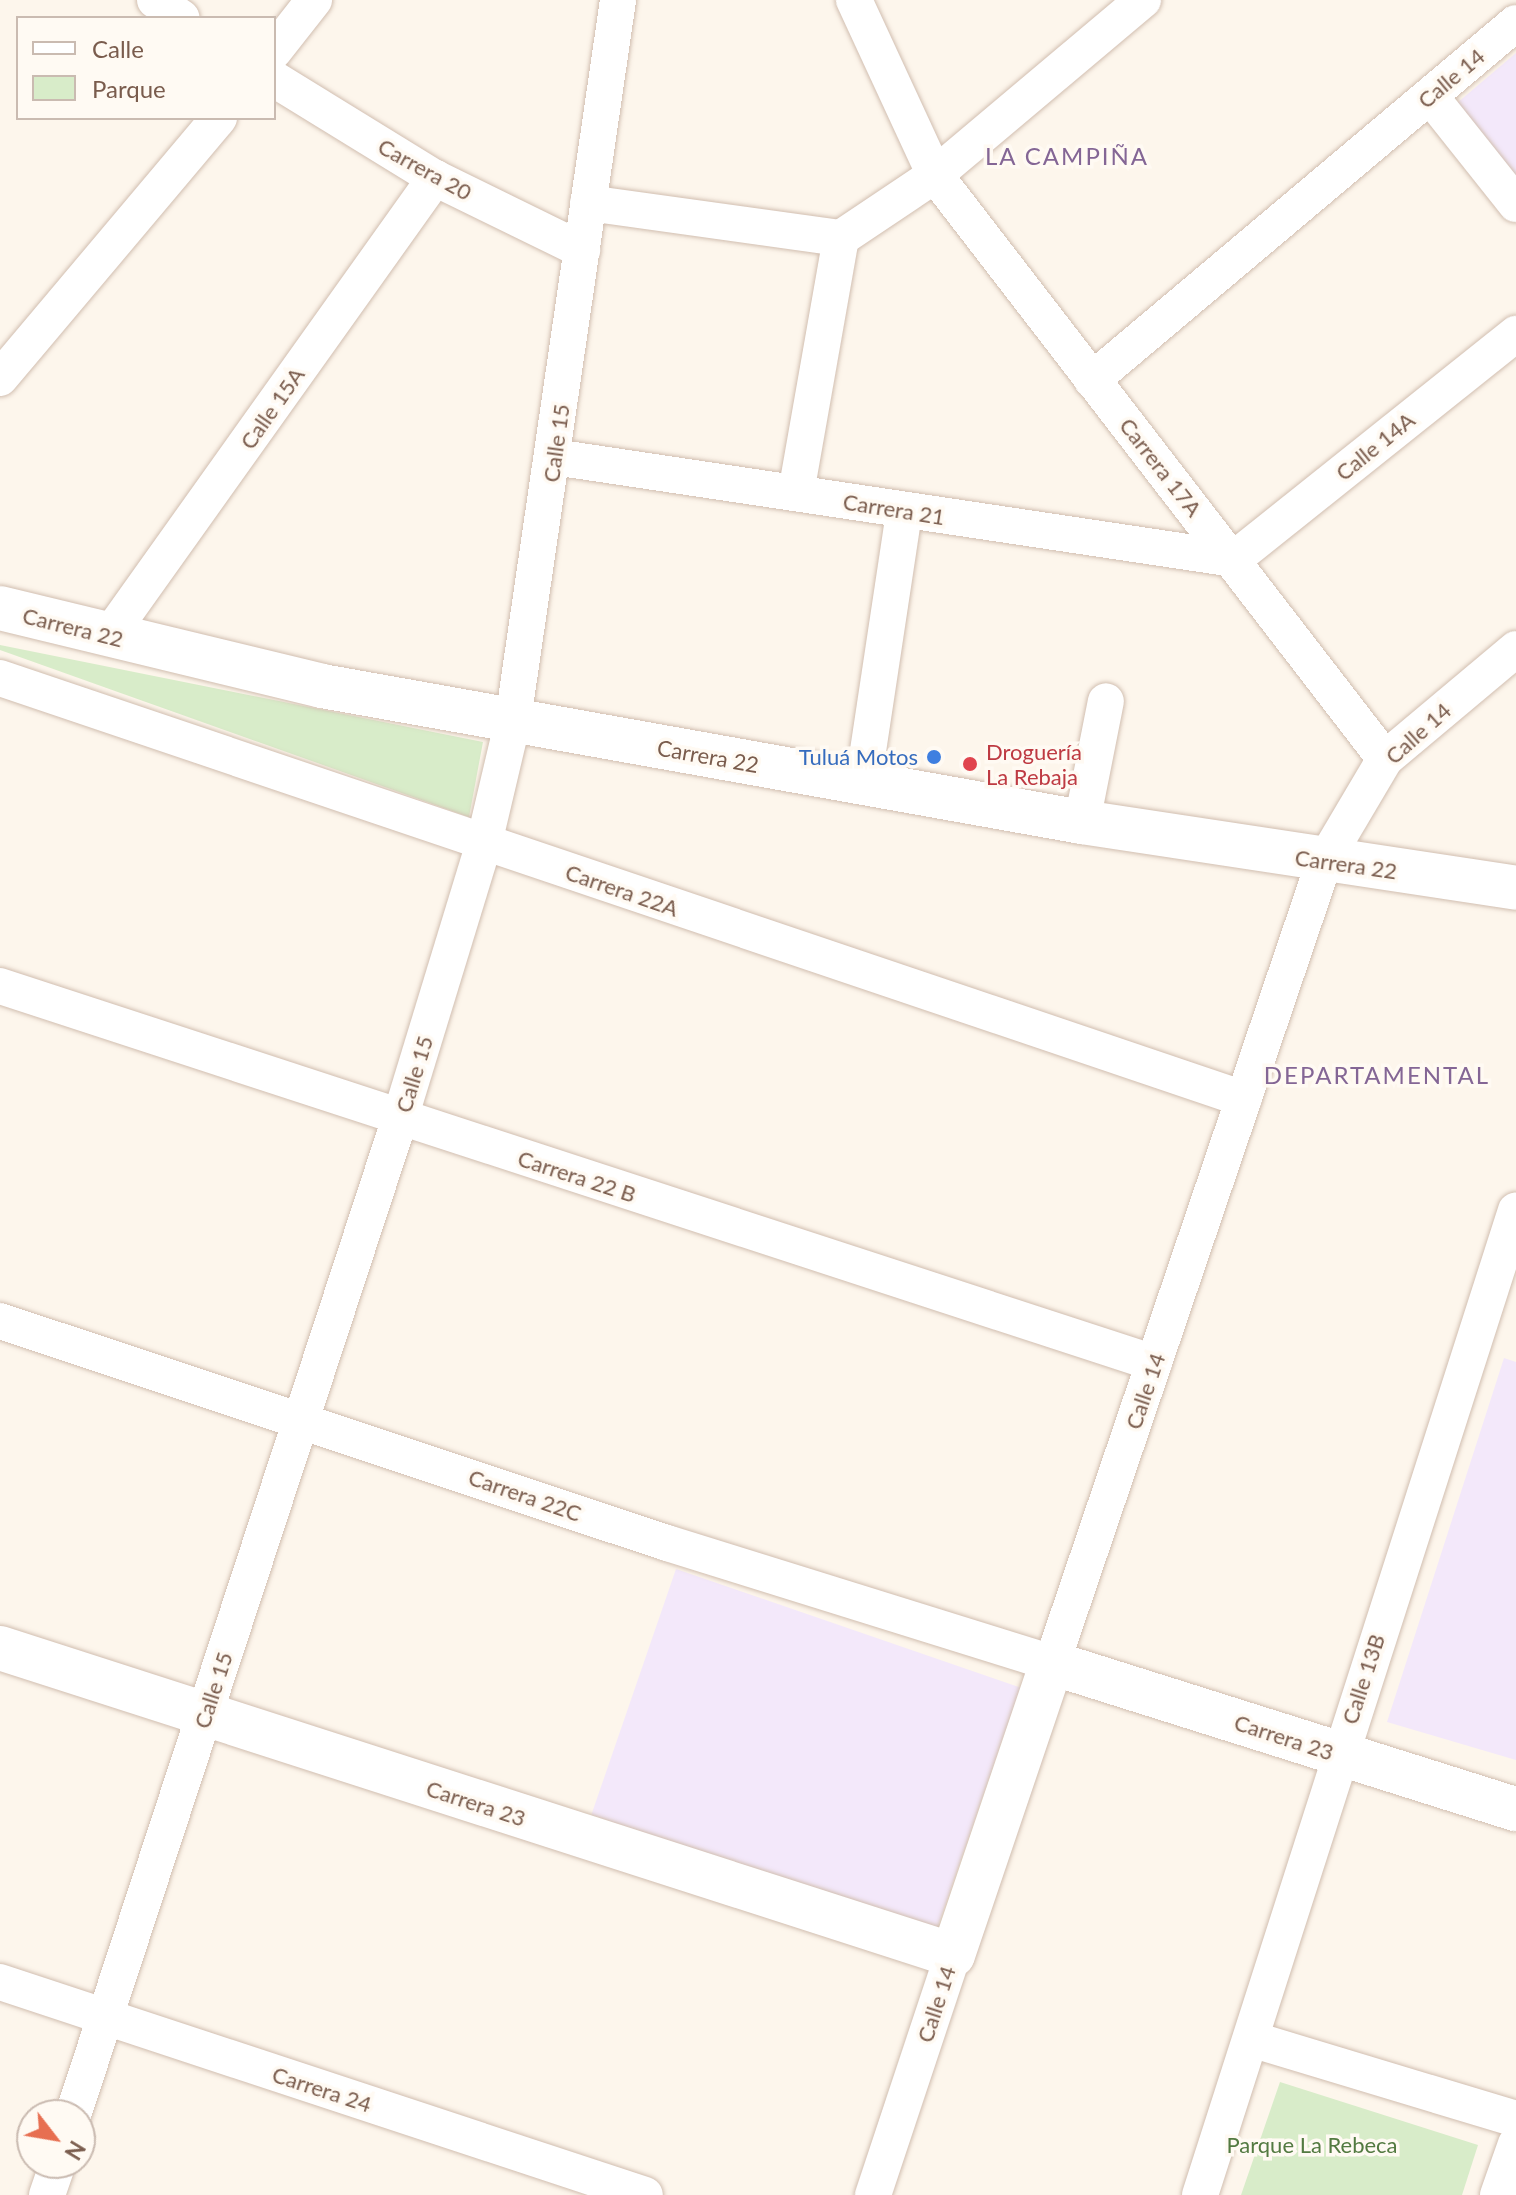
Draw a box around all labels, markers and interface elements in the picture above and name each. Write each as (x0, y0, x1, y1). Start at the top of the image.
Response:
legend (16, 16, 276, 120)
text: Calle (92, 34, 144, 63)
street label: Calle 14 (1412, 43, 1490, 113)
text: Parque (92, 74, 166, 103)
street label: Carrera 20 (374, 133, 476, 205)
district label: LA CAMPIÑA (985, 142, 1149, 170)
street label: Calle 15A (234, 362, 310, 454)
street label: Calle 15 (537, 402, 575, 484)
street label: Calle 14A (1330, 406, 1420, 486)
street label: Carrera 17A (1114, 413, 1208, 521)
street label: Carrera 21 (841, 488, 947, 530)
street label: Carrera 22 (20, 602, 126, 652)
street label: Calle 14 (1380, 697, 1456, 769)
street label: Carrera 22 (655, 734, 761, 778)
place label: Droguería La Rebaja (986, 738, 1082, 790)
place label: Tuluá Motos (799, 744, 918, 770)
marker: Tuluá Motos (925, 748, 943, 766)
marker: Droguería La Rebaja (961, 755, 979, 773)
street label: Carrera 22 (1293, 844, 1399, 884)
street label: Carrera 22A (562, 858, 682, 922)
street label: Calle 15 (390, 1032, 438, 1116)
district label: DEPARTAMENTAL (1264, 1061, 1490, 1089)
street label: Carrera 22 B (515, 1145, 639, 1207)
street label: Calle 14 (1120, 1349, 1170, 1433)
street label: Carrera 22C (465, 1463, 585, 1527)
street label: Calle 13B (1336, 1631, 1390, 1727)
street label: Calle 15 (188, 1648, 238, 1732)
street label: Carrera 23 (1231, 1709, 1337, 1765)
street label: Carrera 23 (423, 1775, 529, 1831)
street label: Calle 14 (911, 1962, 961, 2046)
street label: Carrera 24 (269, 2061, 375, 2117)
north arrow (16, 2099, 96, 2179)
park label: Parque La Rebeca (1226, 2132, 1398, 2158)
text: N (59, 2136, 91, 2165)

